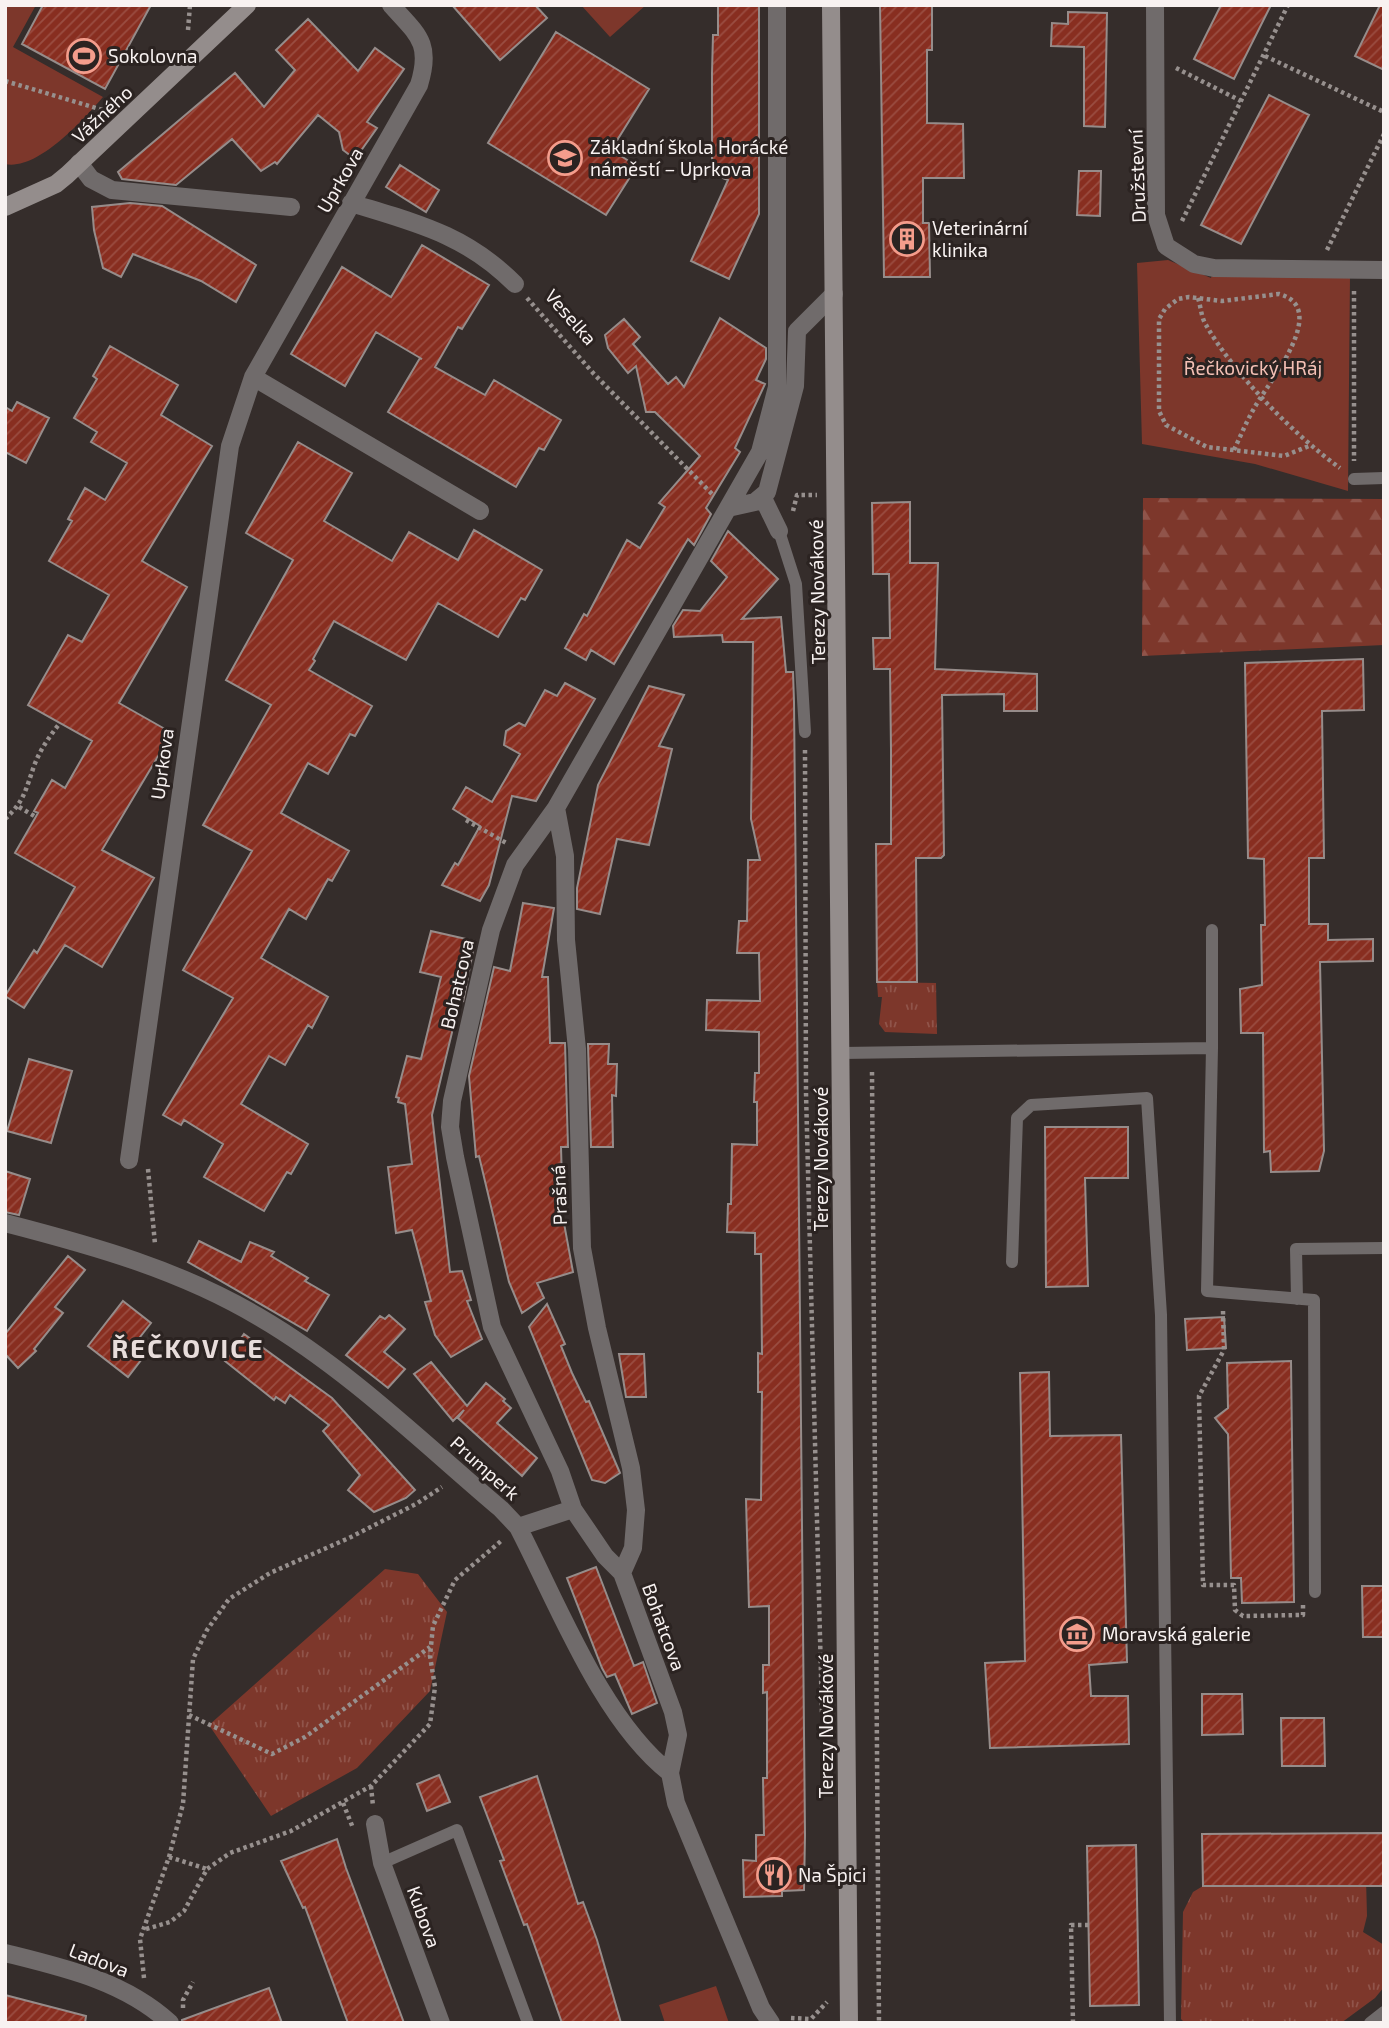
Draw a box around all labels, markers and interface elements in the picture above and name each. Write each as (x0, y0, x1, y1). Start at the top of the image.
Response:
sports icon: Sokolovna (65, 37, 103, 75)
place label: Sokolovna (108, 44, 198, 67)
street label: Vážného (67, 80, 137, 147)
street label: Družstevní (1123, 128, 1150, 223)
place label: Základní škola Horácké náměstí – Uprkova (590, 135, 788, 180)
school or university icon: Základní škola Horácké náměstí – Uprkova (546, 139, 584, 177)
street label: Uprkova (312, 143, 367, 217)
place label: Veterinární klinika (932, 216, 1029, 261)
building icon: Veterinární klinika (888, 220, 926, 258)
street label: Veselka (541, 284, 602, 349)
park label: Řečkovický HRáj (1184, 356, 1322, 379)
street label: Terezy Novákové (804, 519, 829, 665)
street label: Uprkova (145, 727, 178, 801)
street label: Bohatcova (435, 937, 478, 1031)
street label: Terezy Novákové (809, 1087, 832, 1231)
street label: Prašná (546, 1164, 571, 1226)
district label: ŘEČKOVICE (111, 1332, 265, 1363)
street label: Prumperk (446, 1431, 525, 1505)
street label: Bohatcova (638, 1580, 691, 1674)
museum icon: Moravská galerie (1058, 1615, 1096, 1653)
place label: Moravská galerie (1102, 1622, 1251, 1645)
street label: Terezy Novákové (814, 1654, 837, 1798)
restaurant icon: Na Špici (755, 1856, 793, 1894)
place label: Na Špici (798, 1863, 866, 1886)
street label: Kubova (403, 1883, 446, 1951)
street label: Ladova (66, 1938, 132, 1981)

